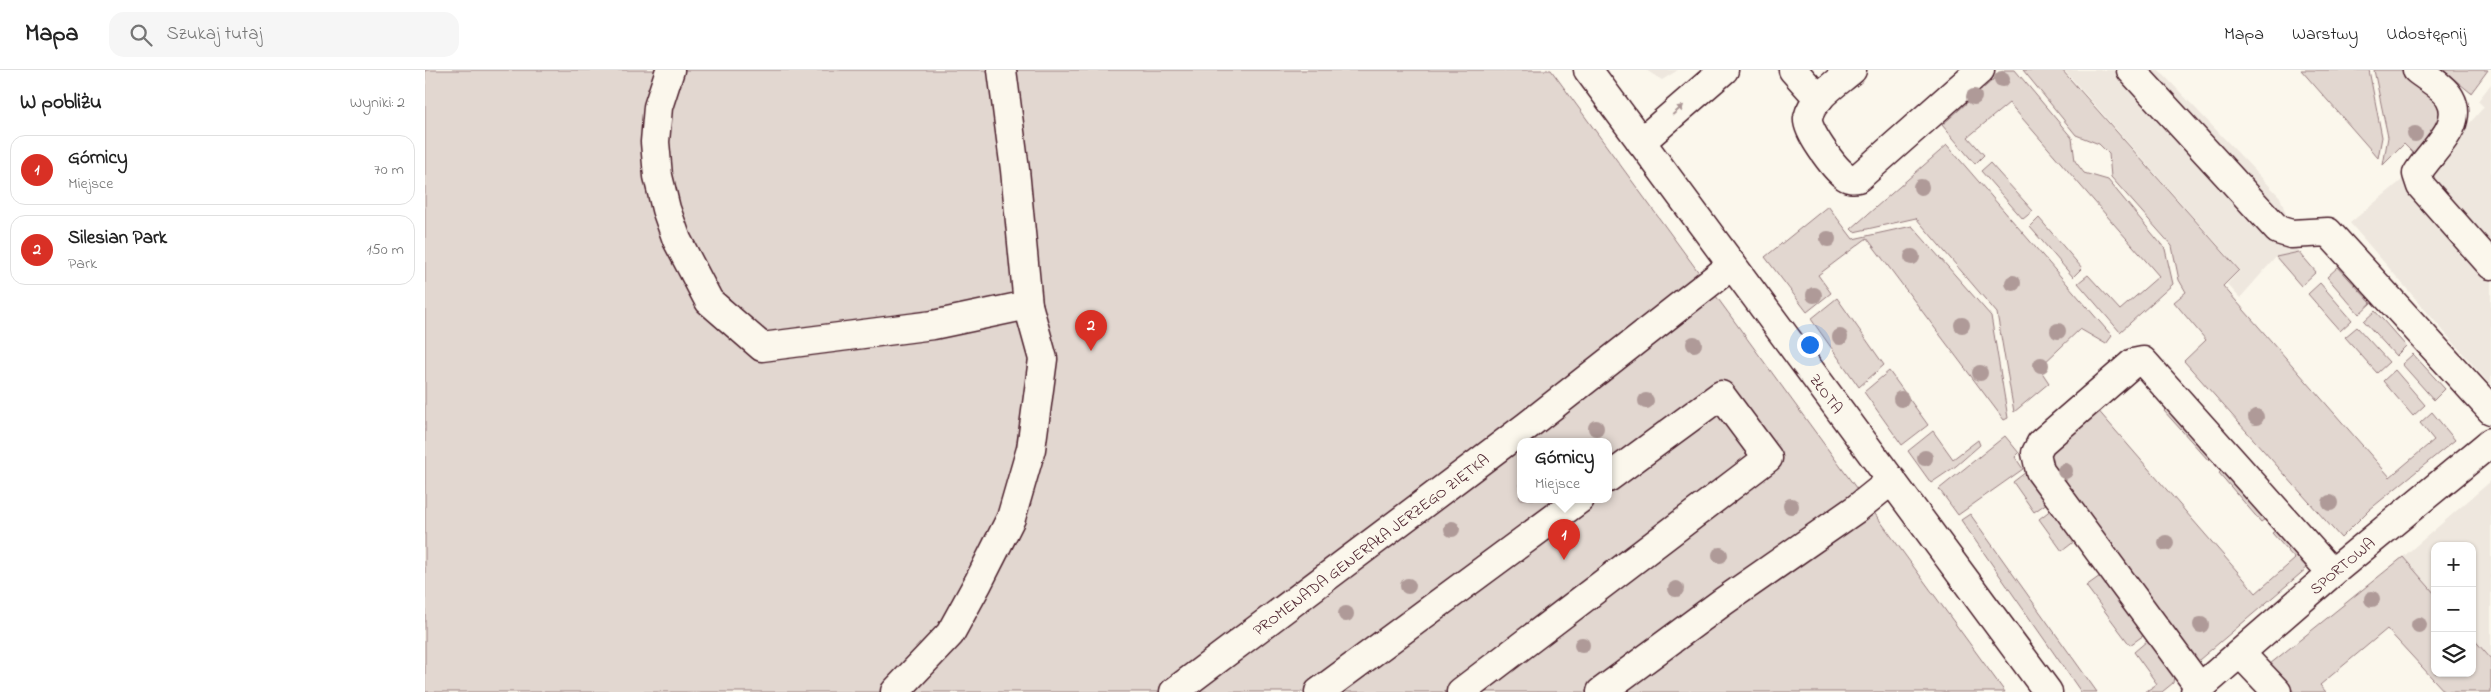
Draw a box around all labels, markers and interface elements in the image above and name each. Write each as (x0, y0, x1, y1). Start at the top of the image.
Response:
search box (109, 12, 459, 57)
text: Mapa (25, 17, 79, 52)
icon: search (127, 21, 155, 49)
text: Szukaj tutaj (167, 21, 262, 48)
text: Mapa (2224, 22, 2264, 48)
text: Warstwy (2292, 22, 2358, 48)
text: Udostępnij (2386, 22, 2466, 48)
text: W pobliżu (20, 88, 102, 118)
text: Wyniki: 2 (350, 91, 405, 115)
one-way arrow (1672, 104, 1685, 115)
text: Górnicy (68, 145, 127, 172)
text: 1 (34, 158, 40, 182)
text: 70 m (374, 158, 404, 182)
text: Miejsce (68, 172, 113, 196)
text: Silesian Park (68, 225, 167, 252)
text: 2 (33, 238, 41, 262)
text: 150 m (366, 238, 404, 262)
text: Park (68, 252, 97, 276)
pin: 2 (1075, 310, 1107, 351)
your location (1797, 332, 1823, 358)
street label: ZŁOTA (1803, 369, 1848, 420)
popup (1517, 438, 1612, 503)
text: Górnicy (1535, 445, 1594, 472)
street label: PROMENADA GENERAŁA JERZEGO ZIĘTKA (1248, 448, 1495, 643)
text: Miejsce (1535, 472, 1580, 496)
pin: 1 (1548, 519, 1580, 560)
street label: SPORTOWA (2305, 532, 2381, 601)
map controls (2431, 542, 2476, 677)
button: + (2431, 542, 2476, 587)
button: − (2431, 587, 2476, 632)
button: layers (2431, 632, 2476, 677)

